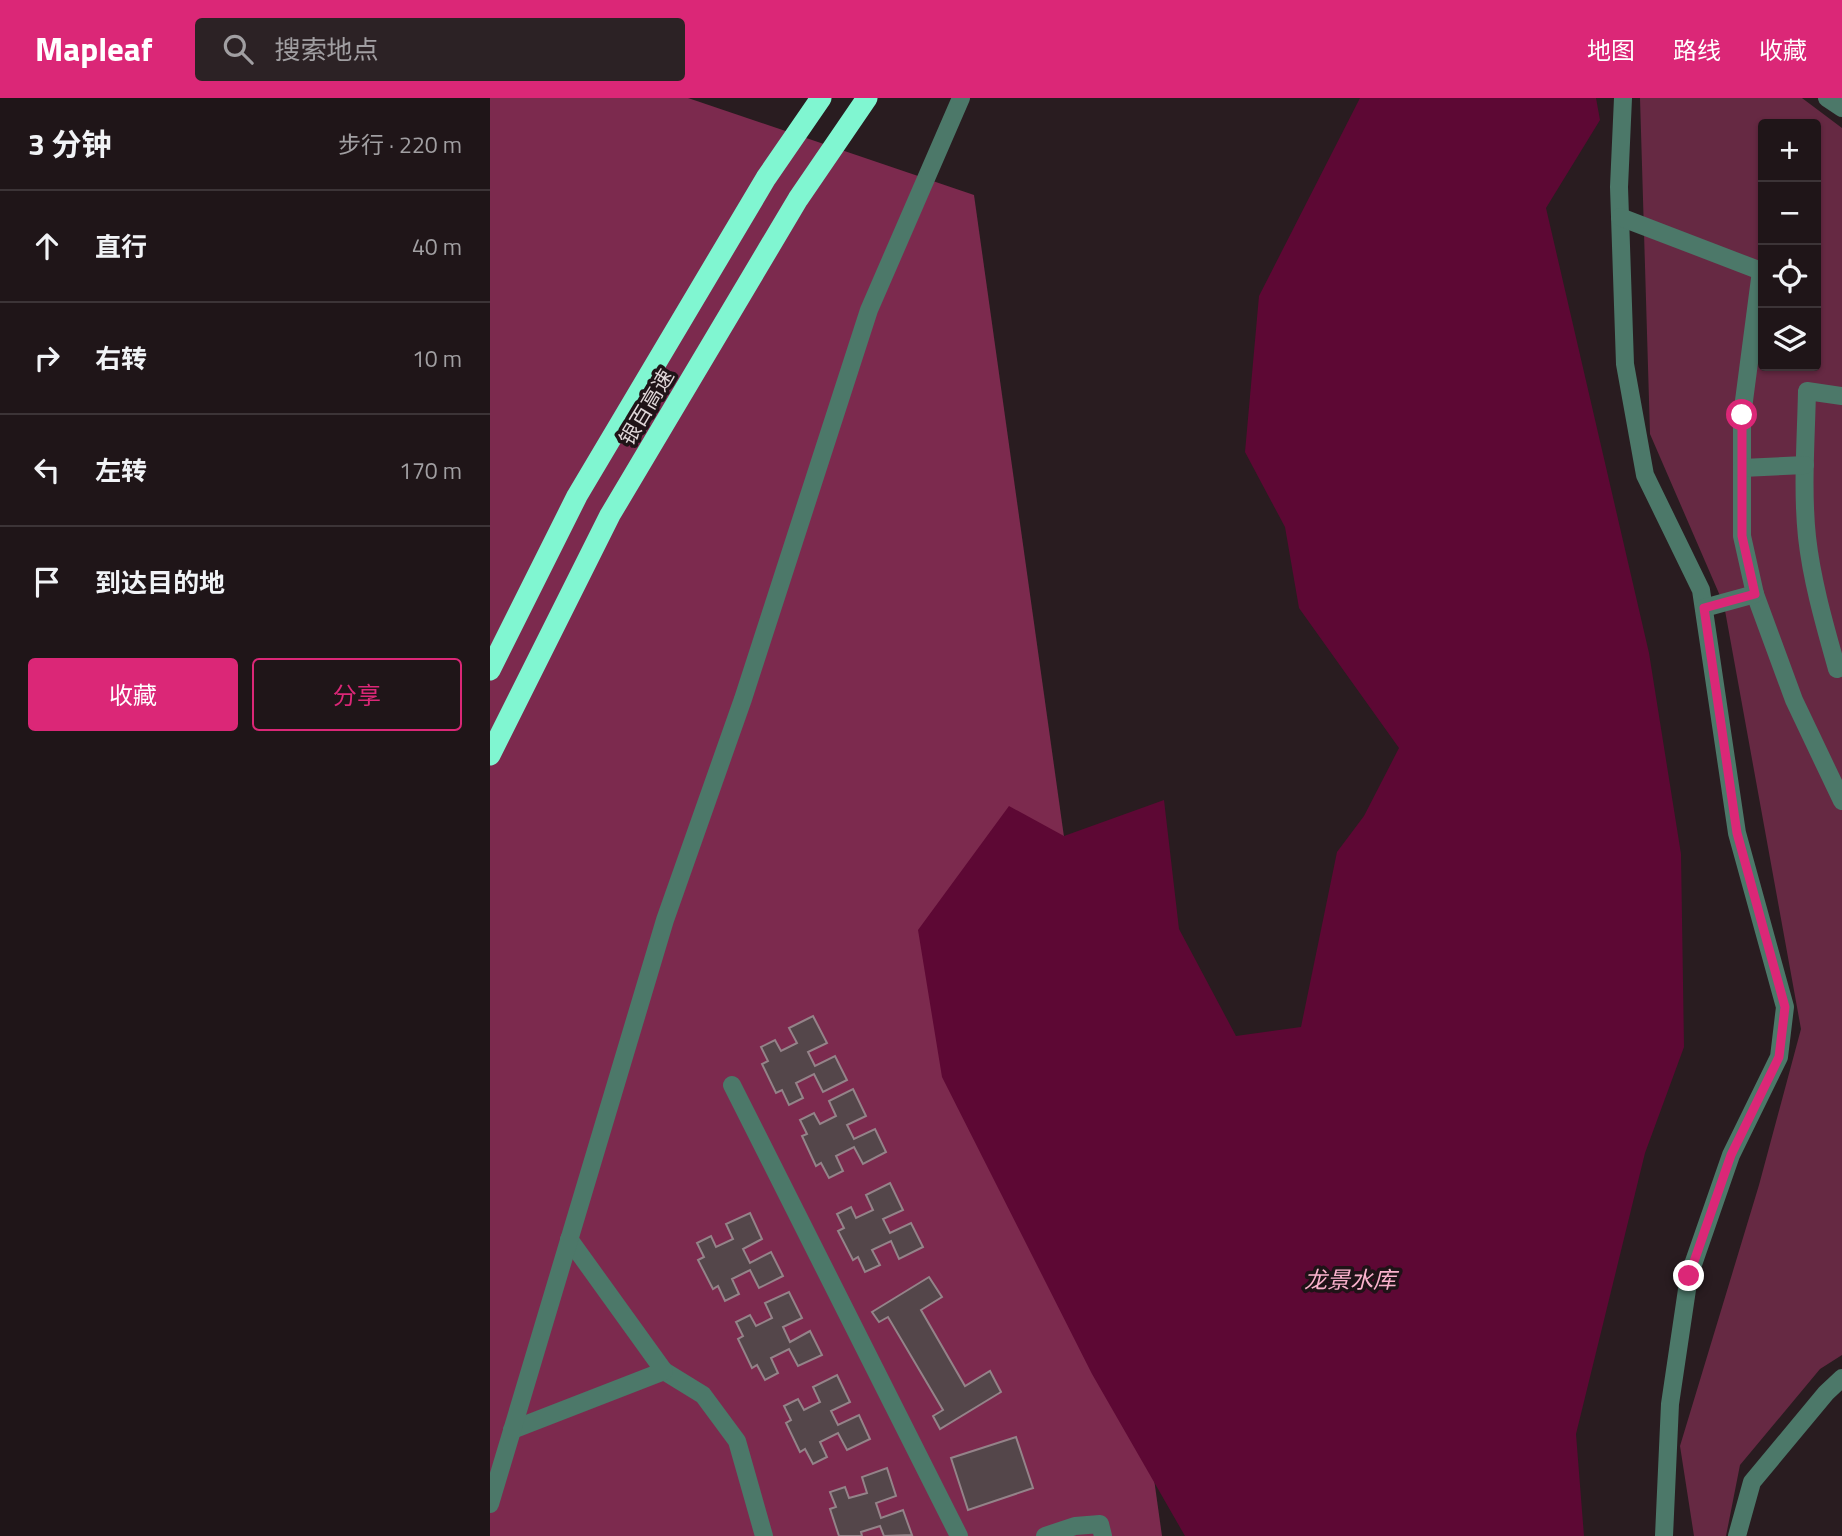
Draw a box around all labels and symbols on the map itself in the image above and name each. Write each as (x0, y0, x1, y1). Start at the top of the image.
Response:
street label: 银百高速 (611, 363, 681, 451)
route start (1726, 399, 1757, 430)
route end (1673, 1260, 1704, 1291)
water label: 龙景水库 (1304, 1262, 1400, 1297)

